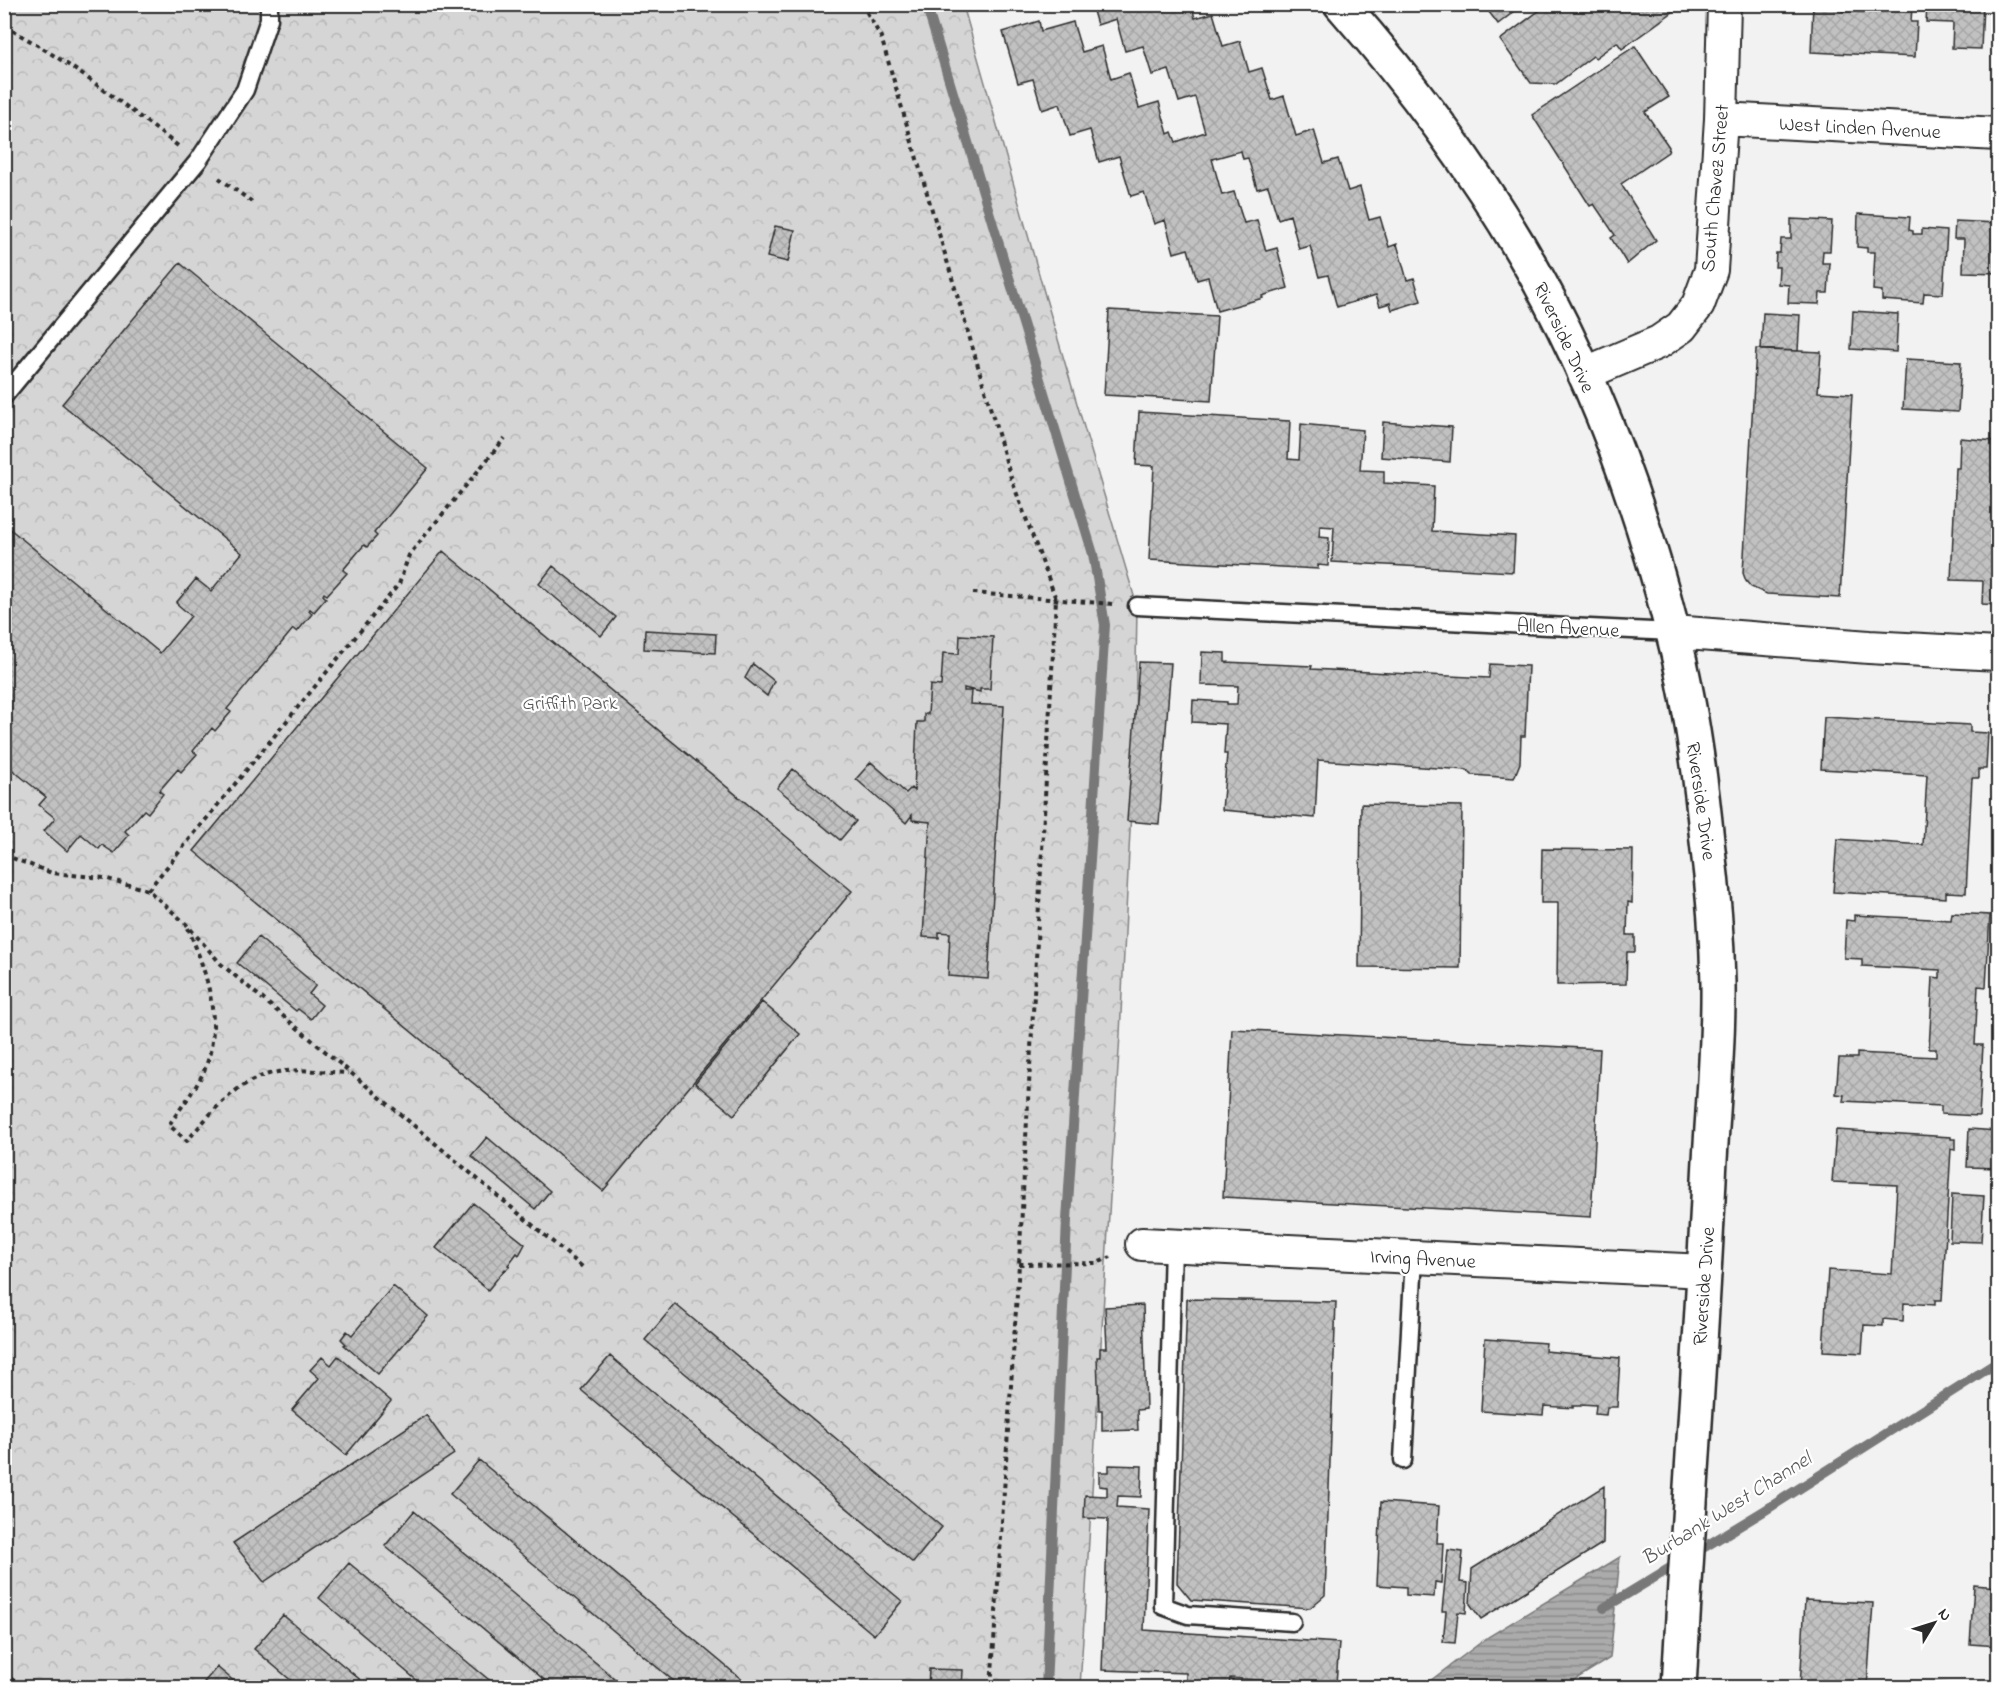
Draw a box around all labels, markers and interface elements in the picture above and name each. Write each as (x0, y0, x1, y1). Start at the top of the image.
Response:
street label: South Chavez Street (1695, 103, 1738, 273)
street label: West Linden Avenue (1778, 111, 1942, 148)
street label: Riverside Drive (1524, 278, 1601, 398)
street label: Allen Avenue (1516, 612, 1620, 647)
park label: Griffith Park (522, 690, 618, 719)
street label: Riverside Drive (1677, 740, 1722, 862)
street label: Riverside Drive (1687, 1226, 1724, 1346)
street label: Irving Avenue (1369, 1243, 1477, 1279)
water label: Burbank West Channel (1636, 1444, 1820, 1574)
north arrow (1904, 1593, 1964, 1653)
text: N (1931, 1603, 1957, 1627)

